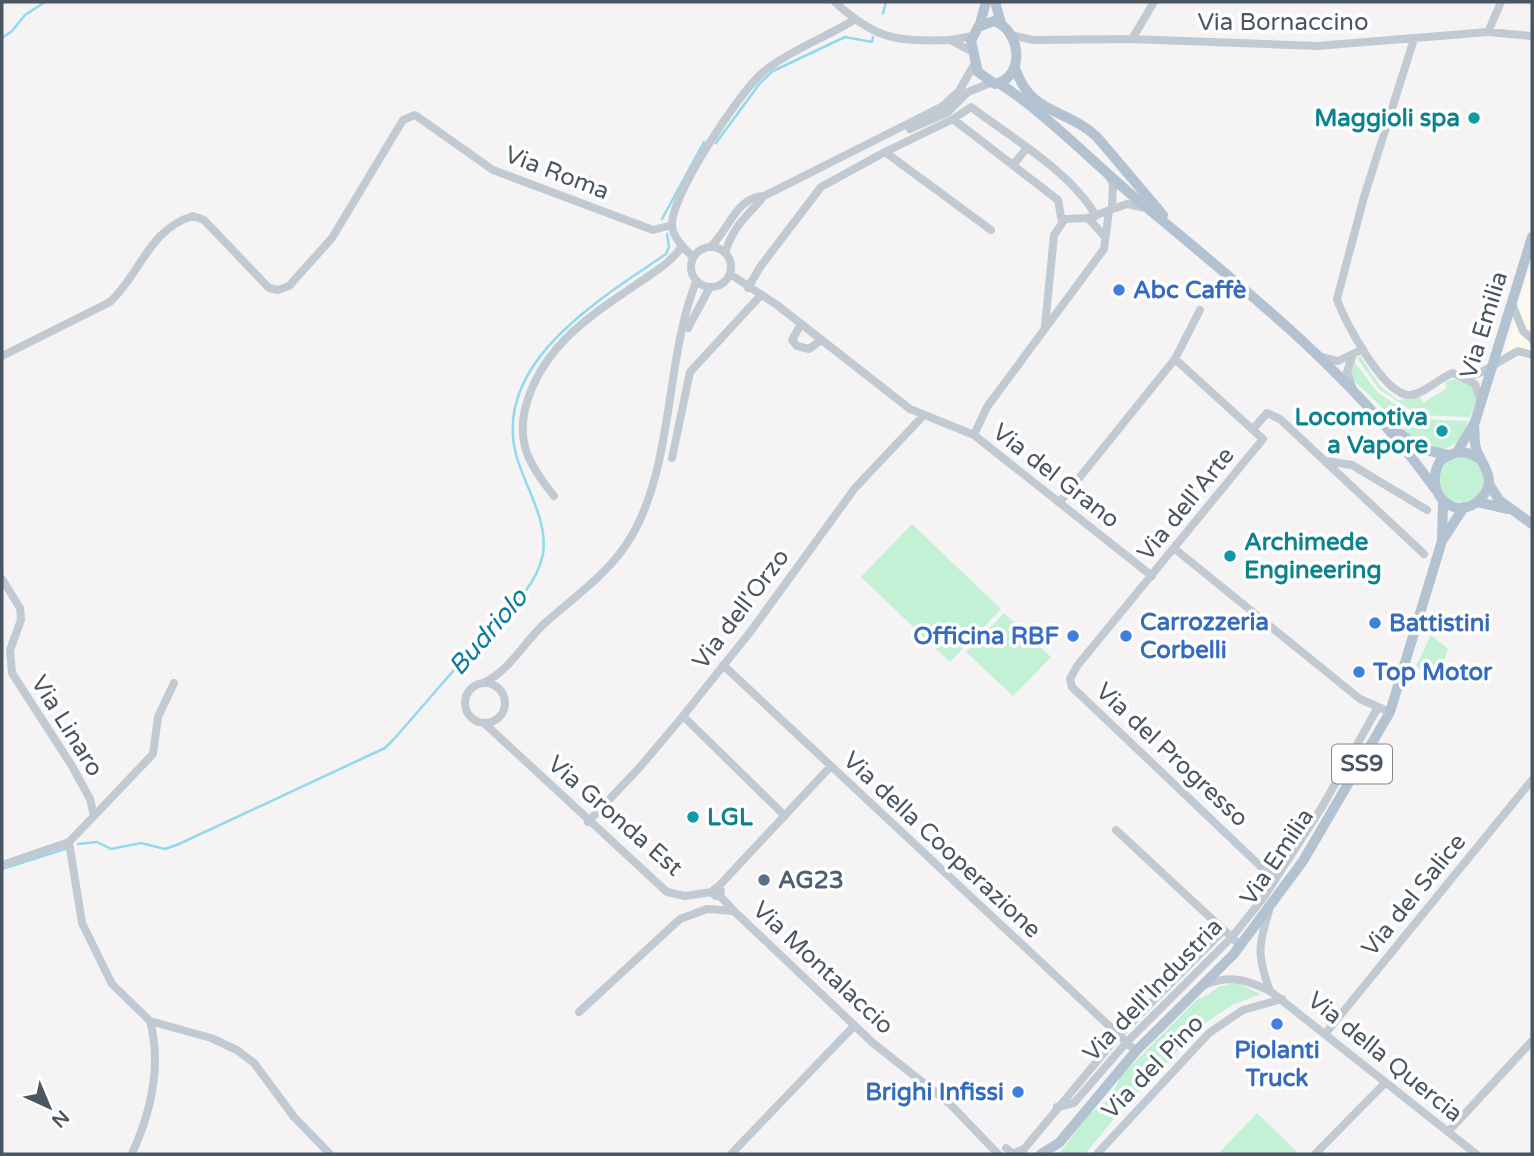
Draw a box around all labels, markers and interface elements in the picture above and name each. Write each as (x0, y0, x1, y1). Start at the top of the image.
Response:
street label: Via Bornaccino (1197, 8, 1369, 37)
place label: Maggioli spa (1314, 104, 1460, 133)
marker: Maggioli spa (1466, 110, 1482, 126)
street label: Via Roma (501, 140, 613, 206)
street label: Via Emilia (1454, 268, 1514, 382)
place label: Abc Caffè (1133, 276, 1247, 305)
marker: Abc Caffè (1111, 282, 1127, 298)
place label: Locomotiva a Vapore (1295, 403, 1428, 460)
street label: Via del Grano (987, 417, 1125, 535)
marker: Locomotiva a Vapore (1434, 423, 1450, 439)
street label: Via dell'Arte (1131, 441, 1241, 567)
place label: Archimede Engineering (1244, 528, 1382, 585)
street label: Via dell'Orzo (686, 543, 796, 675)
marker: Archimede Engineering (1222, 548, 1238, 564)
water label: Budriolo (442, 581, 535, 682)
place label: Carrozzeria Corbelli (1140, 608, 1269, 665)
place label: Battistini (1389, 609, 1490, 638)
marker: Battistini (1367, 615, 1383, 631)
place label: Officina RBF (913, 622, 1059, 651)
marker: Officina RBF (1065, 628, 1081, 644)
marker: Carrozzeria Corbelli (1118, 628, 1134, 644)
place label: Top Motor (1372, 658, 1493, 687)
marker: Top Motor (1351, 664, 1367, 680)
street label: Via Linaro (25, 670, 109, 782)
street label: Via del Progresso (1090, 677, 1254, 833)
road number: SS9 (1332, 744, 1392, 784)
street label: Via della Cooperazione (837, 746, 1047, 944)
street label: Via Gronda Est (542, 750, 688, 882)
place label: LGL (707, 803, 753, 832)
street label: Via Emilia (1234, 803, 1320, 911)
marker: LGL (685, 809, 701, 825)
street label: Via del Salice (1356, 828, 1472, 962)
place label: AG23 (778, 866, 844, 895)
marker: AG23 (756, 872, 772, 888)
street label: Via Montalaccio (747, 895, 899, 1041)
street label: Via dell'Industria (1077, 912, 1229, 1068)
street label: Via della Quercia (1302, 986, 1468, 1128)
street label: Via del Pino (1096, 1009, 1210, 1125)
marker: Piolanti Truck (1269, 1016, 1285, 1032)
place label: Piolanti Truck (1234, 1036, 1320, 1093)
north arrow (14, 1072, 84, 1142)
place label: Brighi Infissi (865, 1078, 1004, 1107)
marker: Brighi Infissi (1010, 1084, 1026, 1100)
text: N (47, 1105, 73, 1132)

